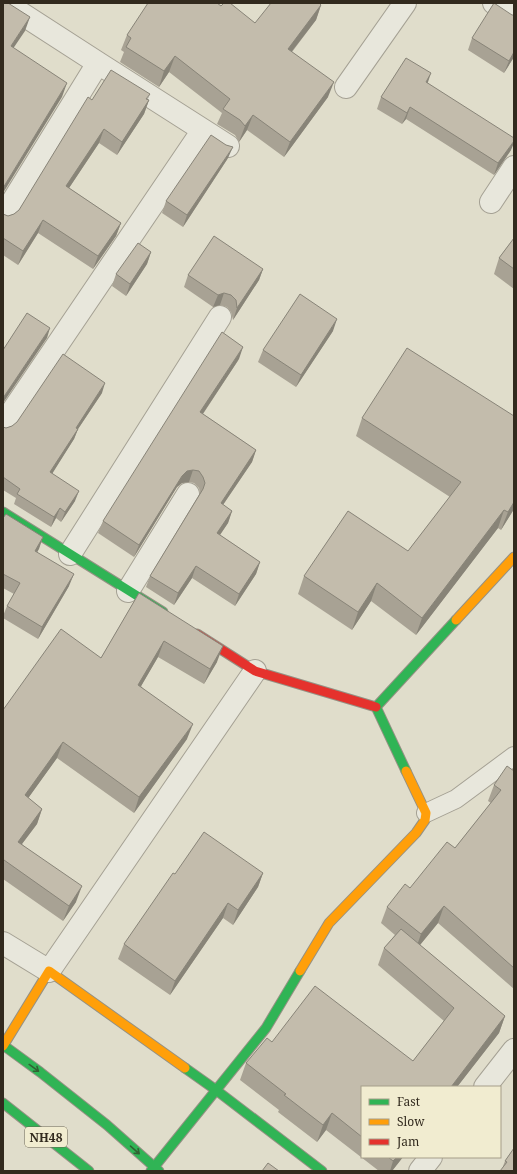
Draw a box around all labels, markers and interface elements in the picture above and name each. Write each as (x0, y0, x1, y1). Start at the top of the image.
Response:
one-way arrow (29, 1064, 40, 1072)
legend (361, 1086, 501, 1158)
text: Fast (397, 1093, 420, 1110)
text: Slow (397, 1113, 425, 1130)
road number: NH48 (25, 1127, 67, 1147)
text: Jam (396, 1133, 419, 1150)
one-way arrow (130, 1146, 141, 1155)

